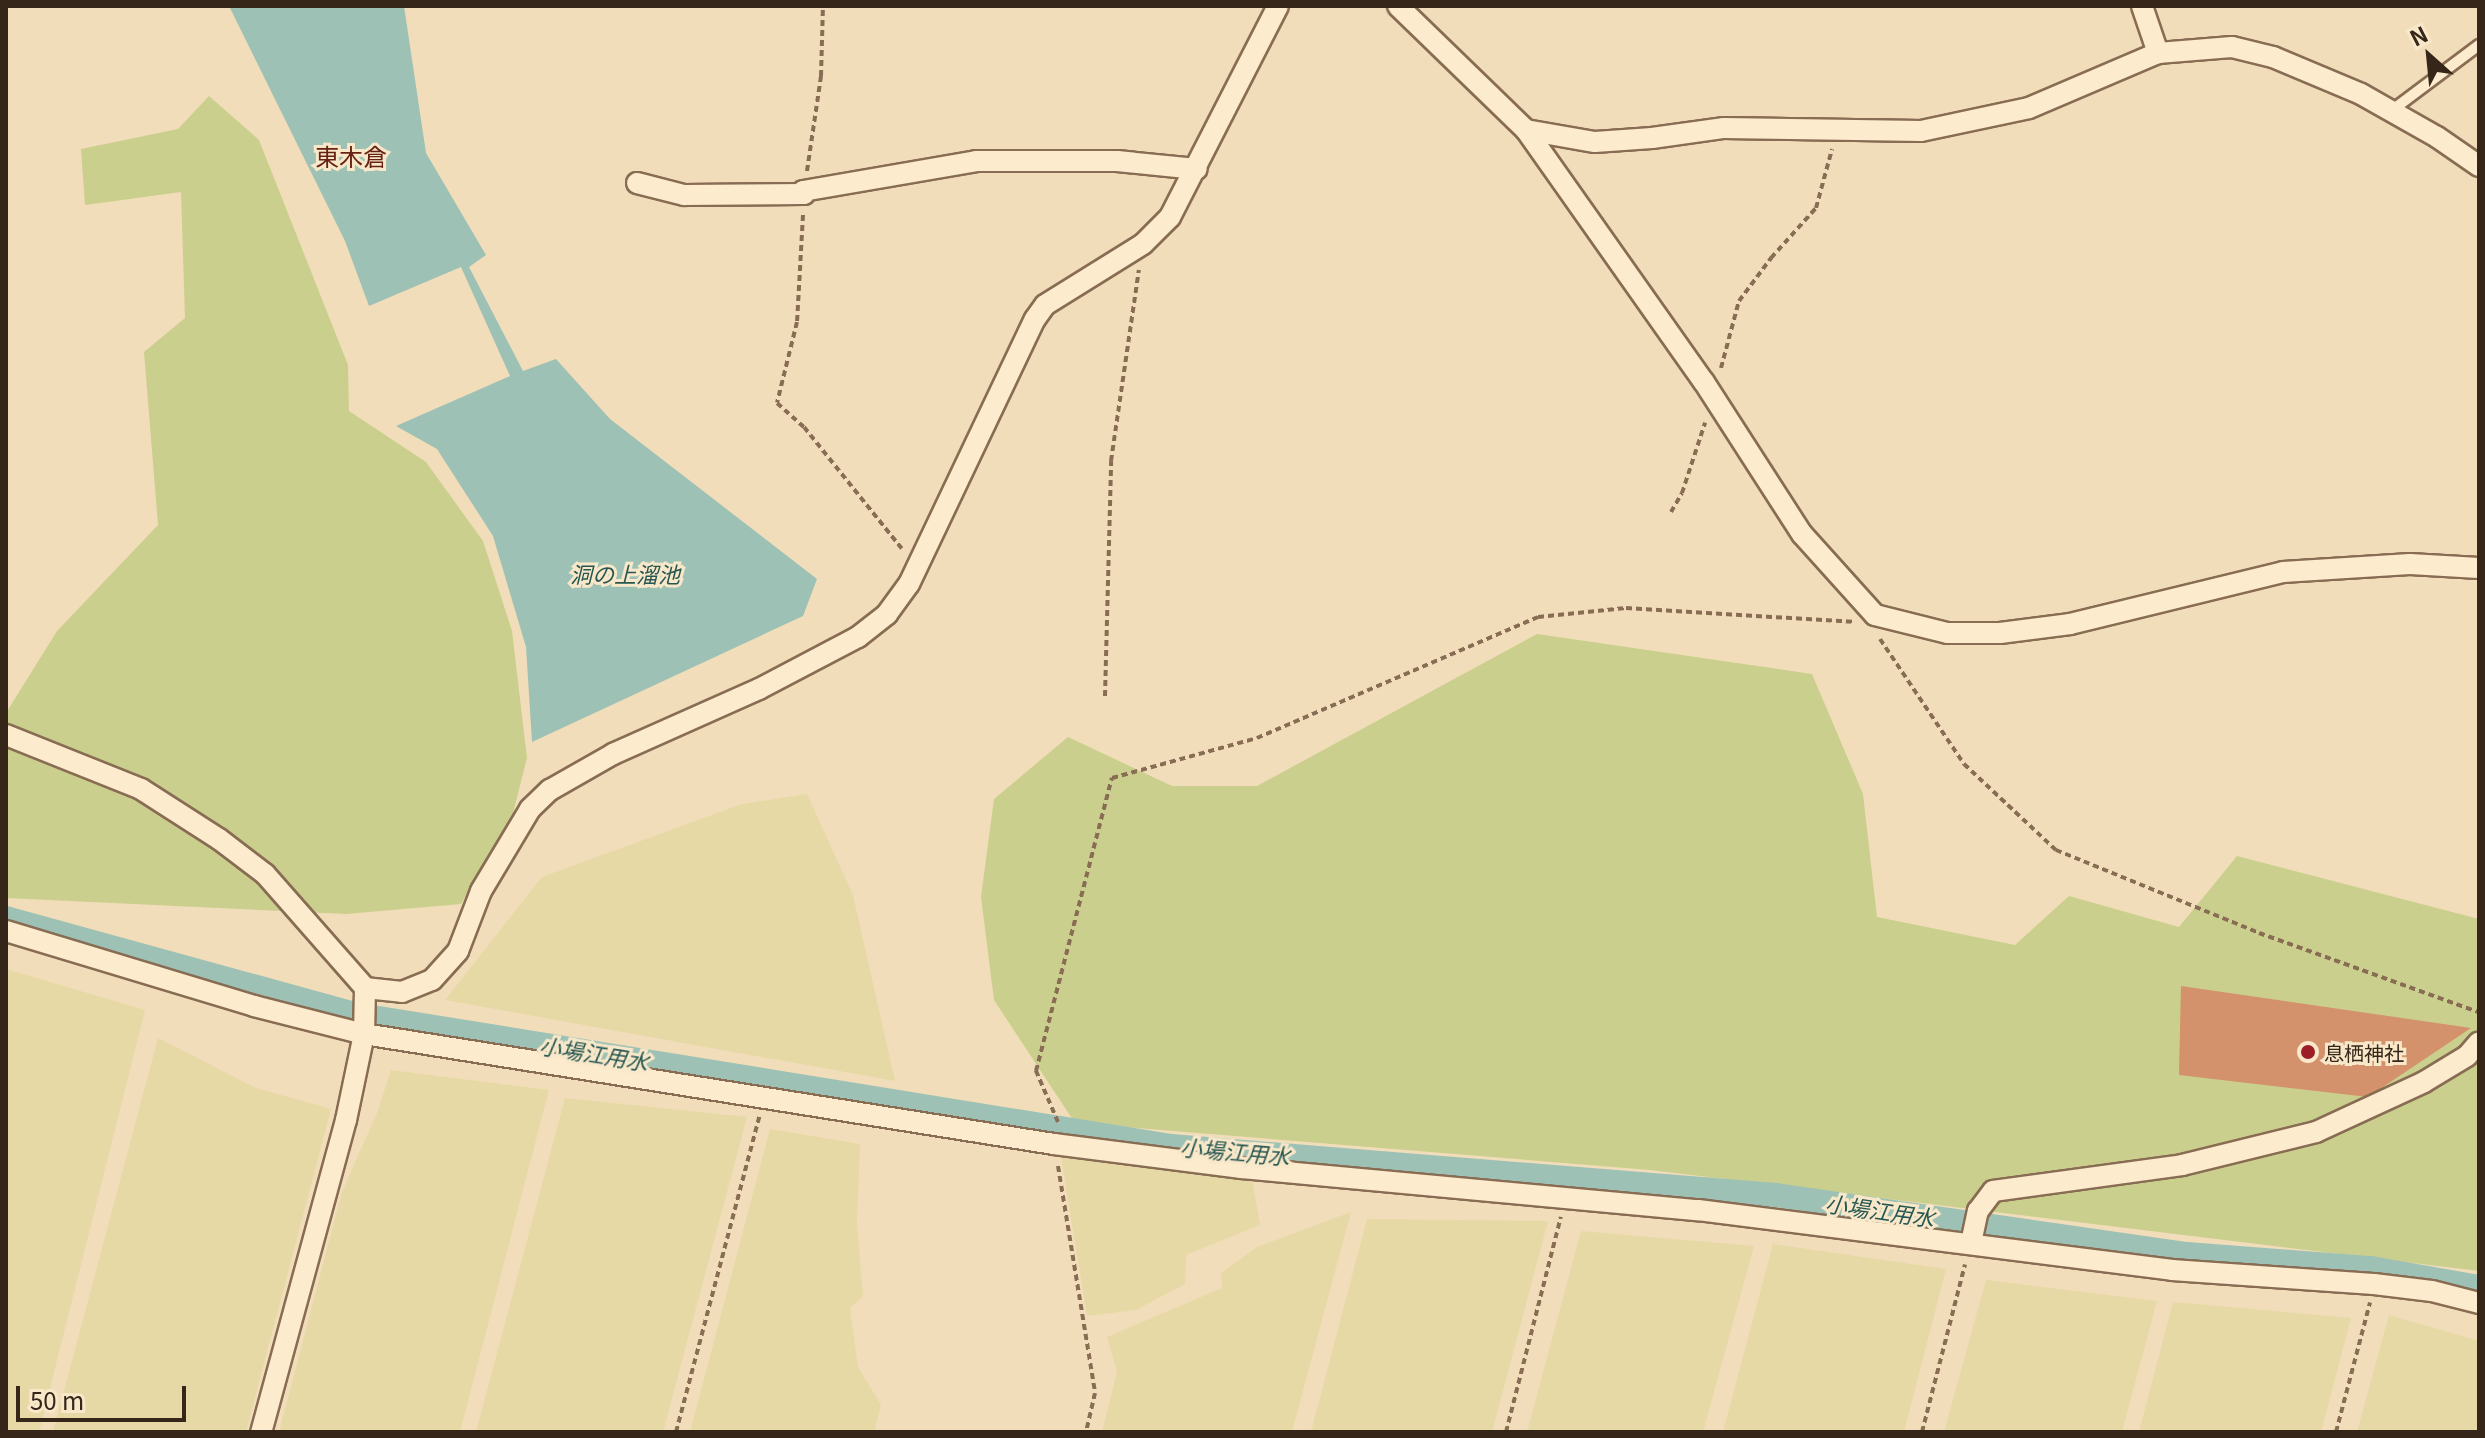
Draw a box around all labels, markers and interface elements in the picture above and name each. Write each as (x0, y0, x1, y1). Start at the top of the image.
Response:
north arrow (2389, 16, 2469, 96)
text: N (2403, 17, 2433, 53)
district label: 東木倉 (315, 142, 387, 170)
water label: 洞の上溜池 (570, 561, 680, 587)
water label: 小場江用水 (538, 1031, 650, 1075)
place label: 息栖神社 (2324, 1040, 2404, 1064)
marker: 息栖神社 (2299, 1043, 2317, 1061)
water label: 小場江用水 (1179, 1133, 1291, 1169)
water label: 小場江用水 (1824, 1189, 1936, 1231)
scale bar (20, 1370, 190, 1420)
text: 50 m (30, 1382, 84, 1417)

